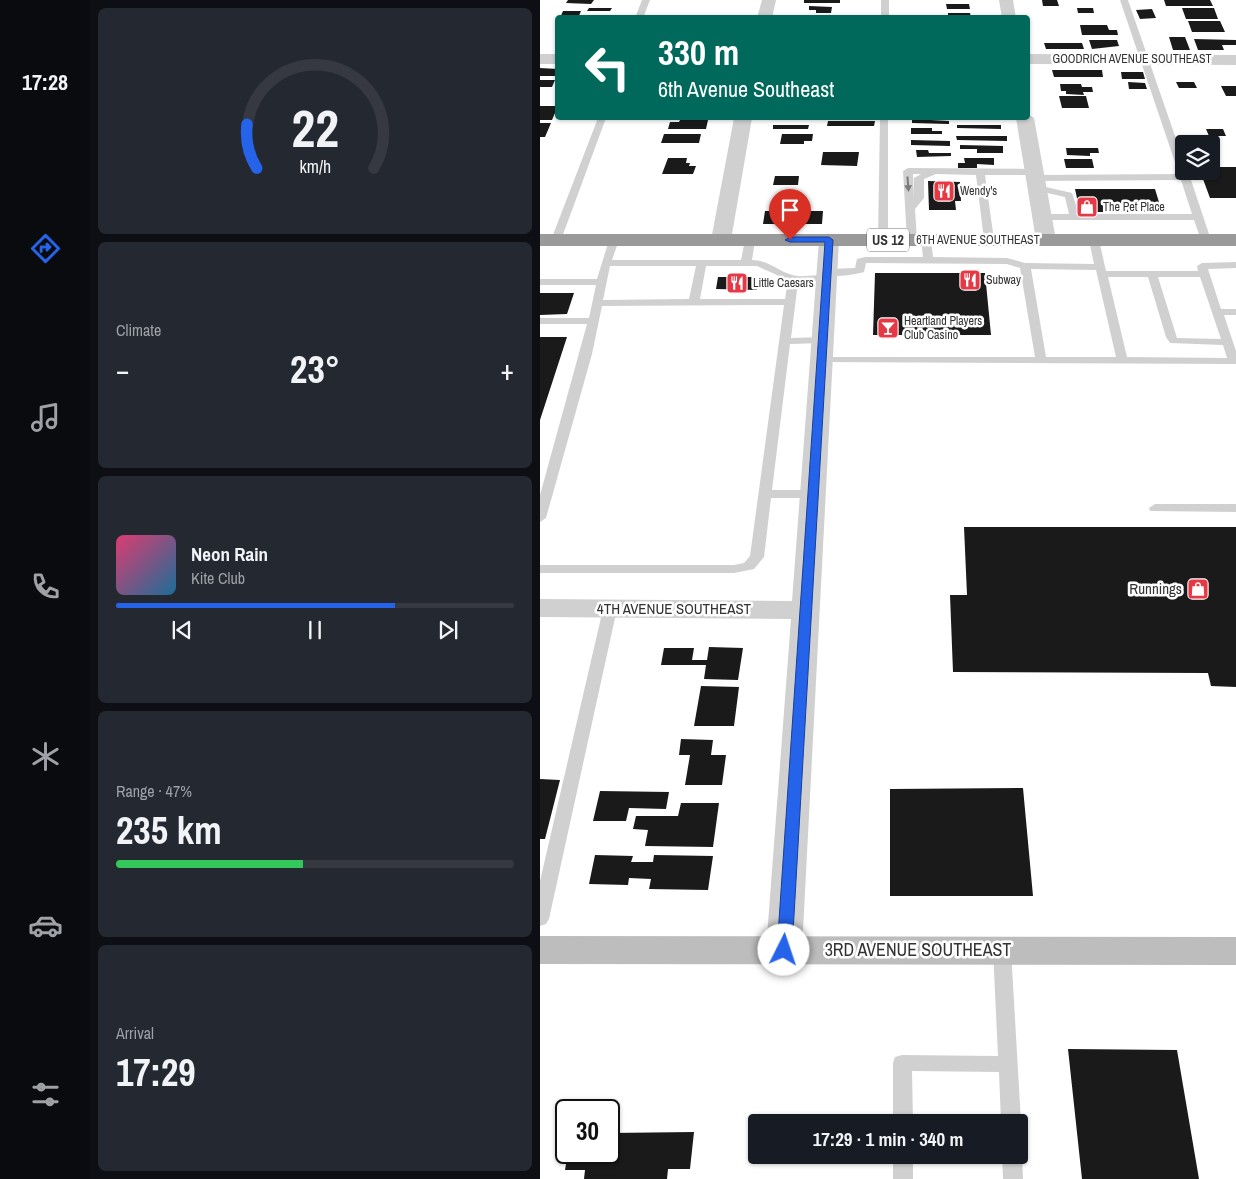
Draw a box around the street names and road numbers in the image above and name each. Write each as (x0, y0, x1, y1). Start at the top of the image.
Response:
street label: GOODRICH AVENUE SOUTHEAST (1053, 51, 1211, 67)
road number: US 12 (867, 228, 909, 252)
street label: 6TH AVENUE SOUTHEAST (916, 232, 1040, 248)
street label: 4TH AVENUE SOUTHEAST (597, 598, 752, 619)
street label: 3RD AVENUE SOUTHEAST (825, 937, 1011, 962)

